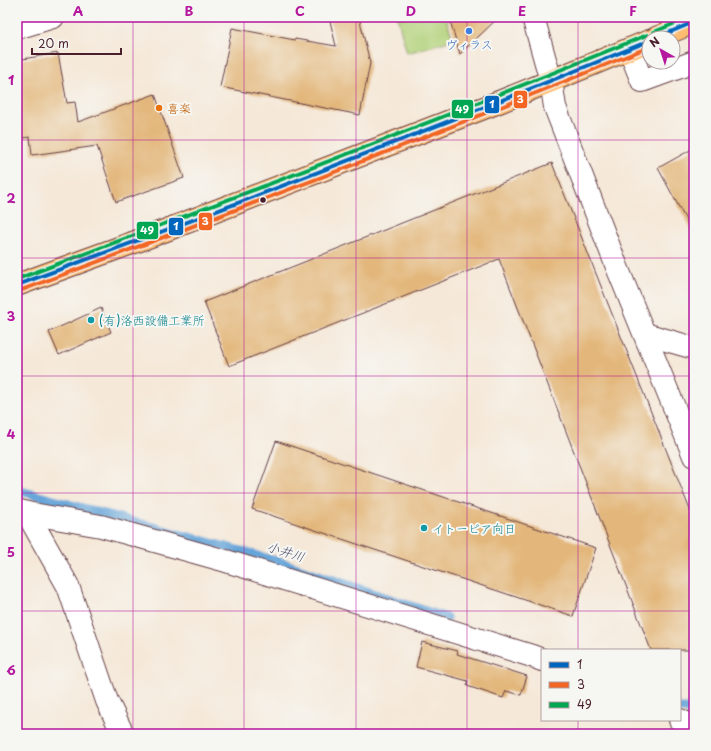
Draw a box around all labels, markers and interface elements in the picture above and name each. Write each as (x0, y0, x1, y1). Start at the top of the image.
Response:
text: A (73, 1, 83, 20)
text: B (185, 1, 194, 20)
text: C (295, 1, 305, 20)
text: D (406, 1, 416, 20)
text: E (518, 1, 526, 20)
text: F (629, 1, 637, 20)
marker: ヴィラス (464, 26, 474, 36)
scale bar (32, 30, 121, 56)
north arrow (641, 30, 681, 70)
text: N (646, 32, 663, 51)
text: 20 m (38, 34, 69, 52)
place label: ヴィラス (445, 35, 493, 53)
text: 1 (8, 70, 14, 89)
line badge: 3 (513, 90, 528, 109)
text: 3 (516, 90, 524, 107)
line badge: 1 (484, 95, 500, 114)
text: 1 (489, 95, 495, 112)
place label: 喜楽 (167, 99, 191, 117)
line badge: 49 (451, 99, 474, 119)
text: 49 (455, 100, 469, 117)
marker: 喜楽 (154, 103, 164, 113)
text: 2 (6, 188, 16, 207)
unlabelled marker (258, 195, 268, 205)
line badge: 3 (198, 212, 213, 231)
text: 3 (201, 212, 209, 229)
line badge: 1 (168, 217, 184, 236)
text: 1 (173, 217, 179, 234)
line badge: 49 (136, 221, 159, 240)
text: 49 (140, 221, 154, 238)
text: 3 (7, 306, 16, 325)
place label: (有)洛西設備工業所 (99, 311, 204, 329)
marker: (有)洛西設備工業所 (86, 315, 96, 325)
text: 4 (7, 424, 16, 443)
place label: イトーピア向日 (432, 519, 516, 537)
marker: イトーピア向日 (419, 523, 429, 533)
water label: 小井川 (265, 536, 307, 566)
text: 5 (7, 542, 15, 561)
legend (541, 649, 681, 721)
text: 1 (577, 655, 582, 673)
text: 6 (6, 660, 16, 679)
text: 3 (577, 675, 585, 693)
text: 49 (577, 695, 592, 713)

